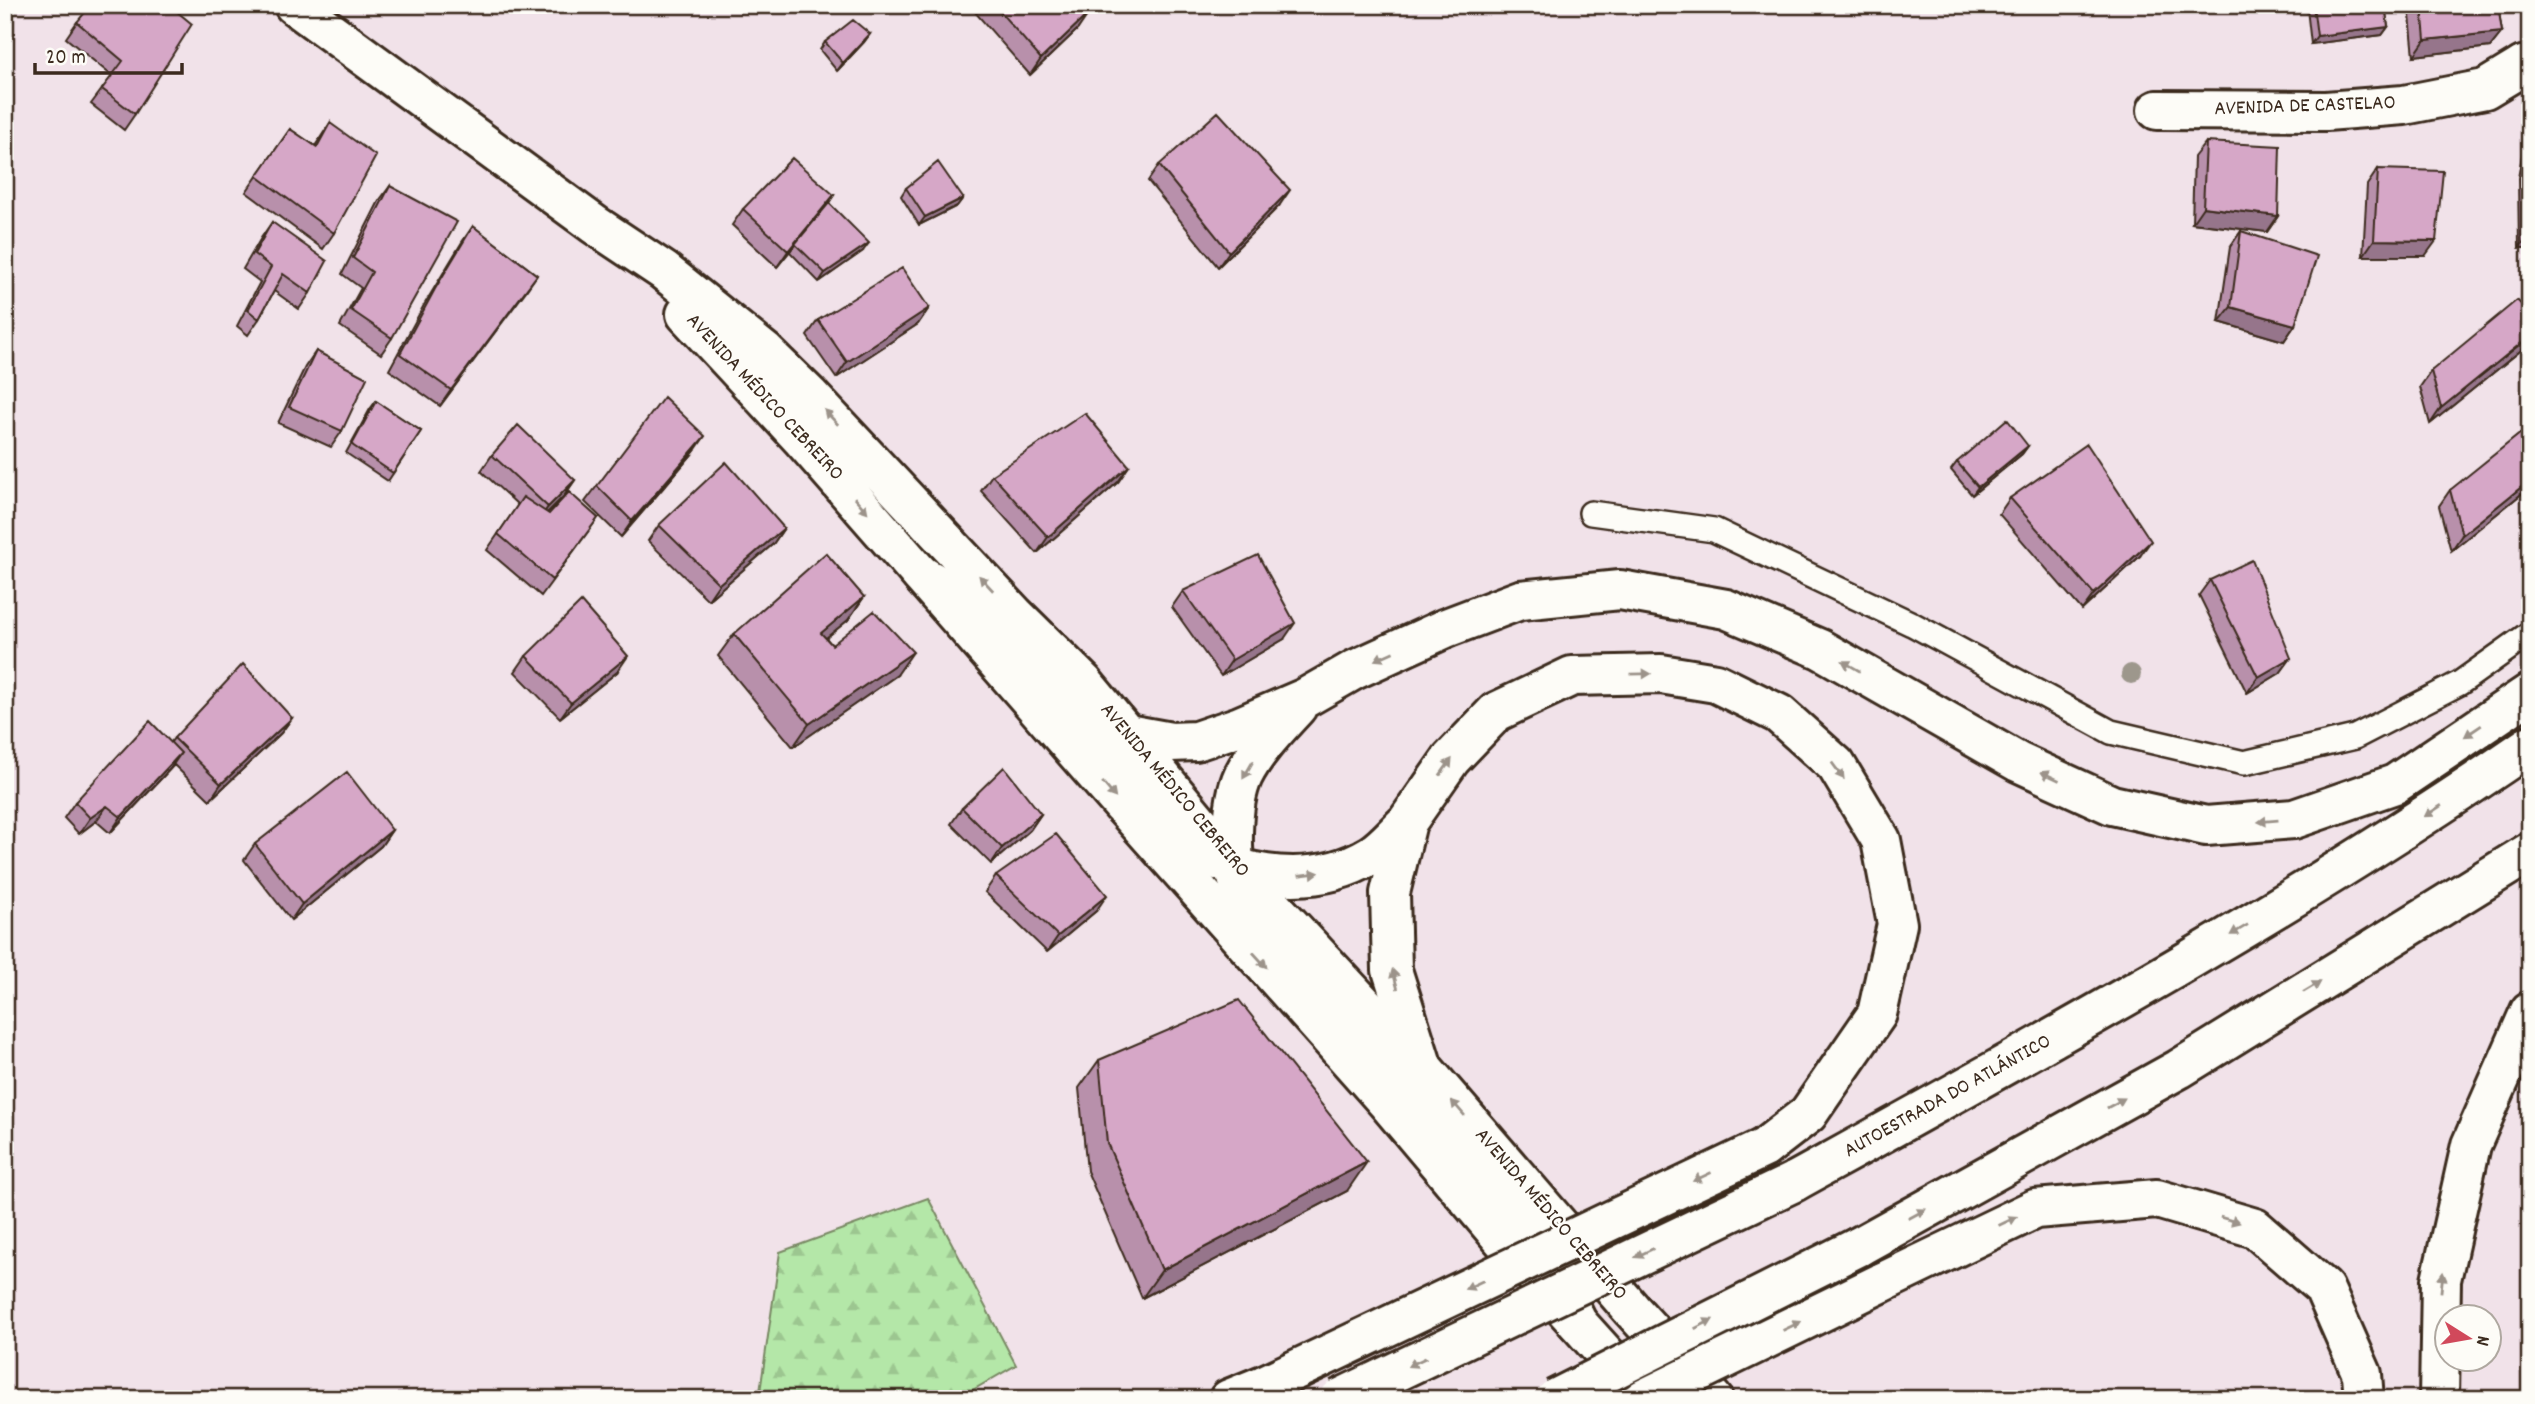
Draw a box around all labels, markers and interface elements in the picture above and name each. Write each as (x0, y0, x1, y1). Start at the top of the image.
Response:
scale bar (35, 32, 182, 76)
text: 20 m (46, 44, 86, 74)
street label: AVENIDA DE CASTELAO (2214, 89, 2396, 125)
street label: AVENIDA MÉDICO CEBREIRO (678, 307, 850, 489)
one-way arrow (823, 409, 839, 426)
one-way arrow (853, 496, 869, 514)
one-way arrow (978, 574, 994, 592)
one-way arrow (1374, 650, 1394, 662)
one-way arrow (1841, 660, 1860, 672)
one-way arrow (1630, 669, 1652, 680)
street label: AVENIDA MÉDICO CEBREIRO (1092, 697, 1256, 885)
one-way arrow (2464, 724, 2482, 738)
one-way arrow (1439, 758, 1453, 776)
one-way arrow (1242, 760, 1254, 779)
one-way arrow (1831, 761, 1845, 780)
one-way arrow (2039, 771, 2060, 782)
one-way arrow (1102, 780, 1117, 798)
one-way arrow (2423, 805, 2443, 818)
one-way arrow (2257, 816, 2279, 827)
one-way arrow (1299, 868, 1321, 879)
one-way arrow (2229, 923, 2248, 936)
one-way arrow (1252, 951, 1268, 969)
one-way arrow (1389, 968, 1400, 990)
one-way arrow (2302, 981, 2321, 994)
street label: AUTOESTRADA DO ATLÁNTICO (1839, 1027, 2057, 1167)
one-way arrow (2106, 1097, 2126, 1109)
one-way arrow (1451, 1100, 1466, 1117)
street label: AVENIDA MÉDICO CEBREIRO (1467, 1122, 1633, 1308)
one-way arrow (1692, 1172, 1712, 1183)
one-way arrow (1908, 1208, 1927, 1220)
one-way arrow (1998, 1216, 2018, 1227)
one-way arrow (2219, 1216, 2240, 1226)
one-way arrow (1634, 1248, 1654, 1259)
one-way arrow (2437, 1271, 2448, 1293)
one-way arrow (1464, 1280, 1484, 1291)
north arrow (2434, 1302, 2504, 1372)
one-way arrow (1694, 1319, 1714, 1330)
one-way arrow (1782, 1320, 1802, 1332)
text: N (2467, 1333, 2495, 1348)
one-way arrow (1407, 1356, 1427, 1368)

